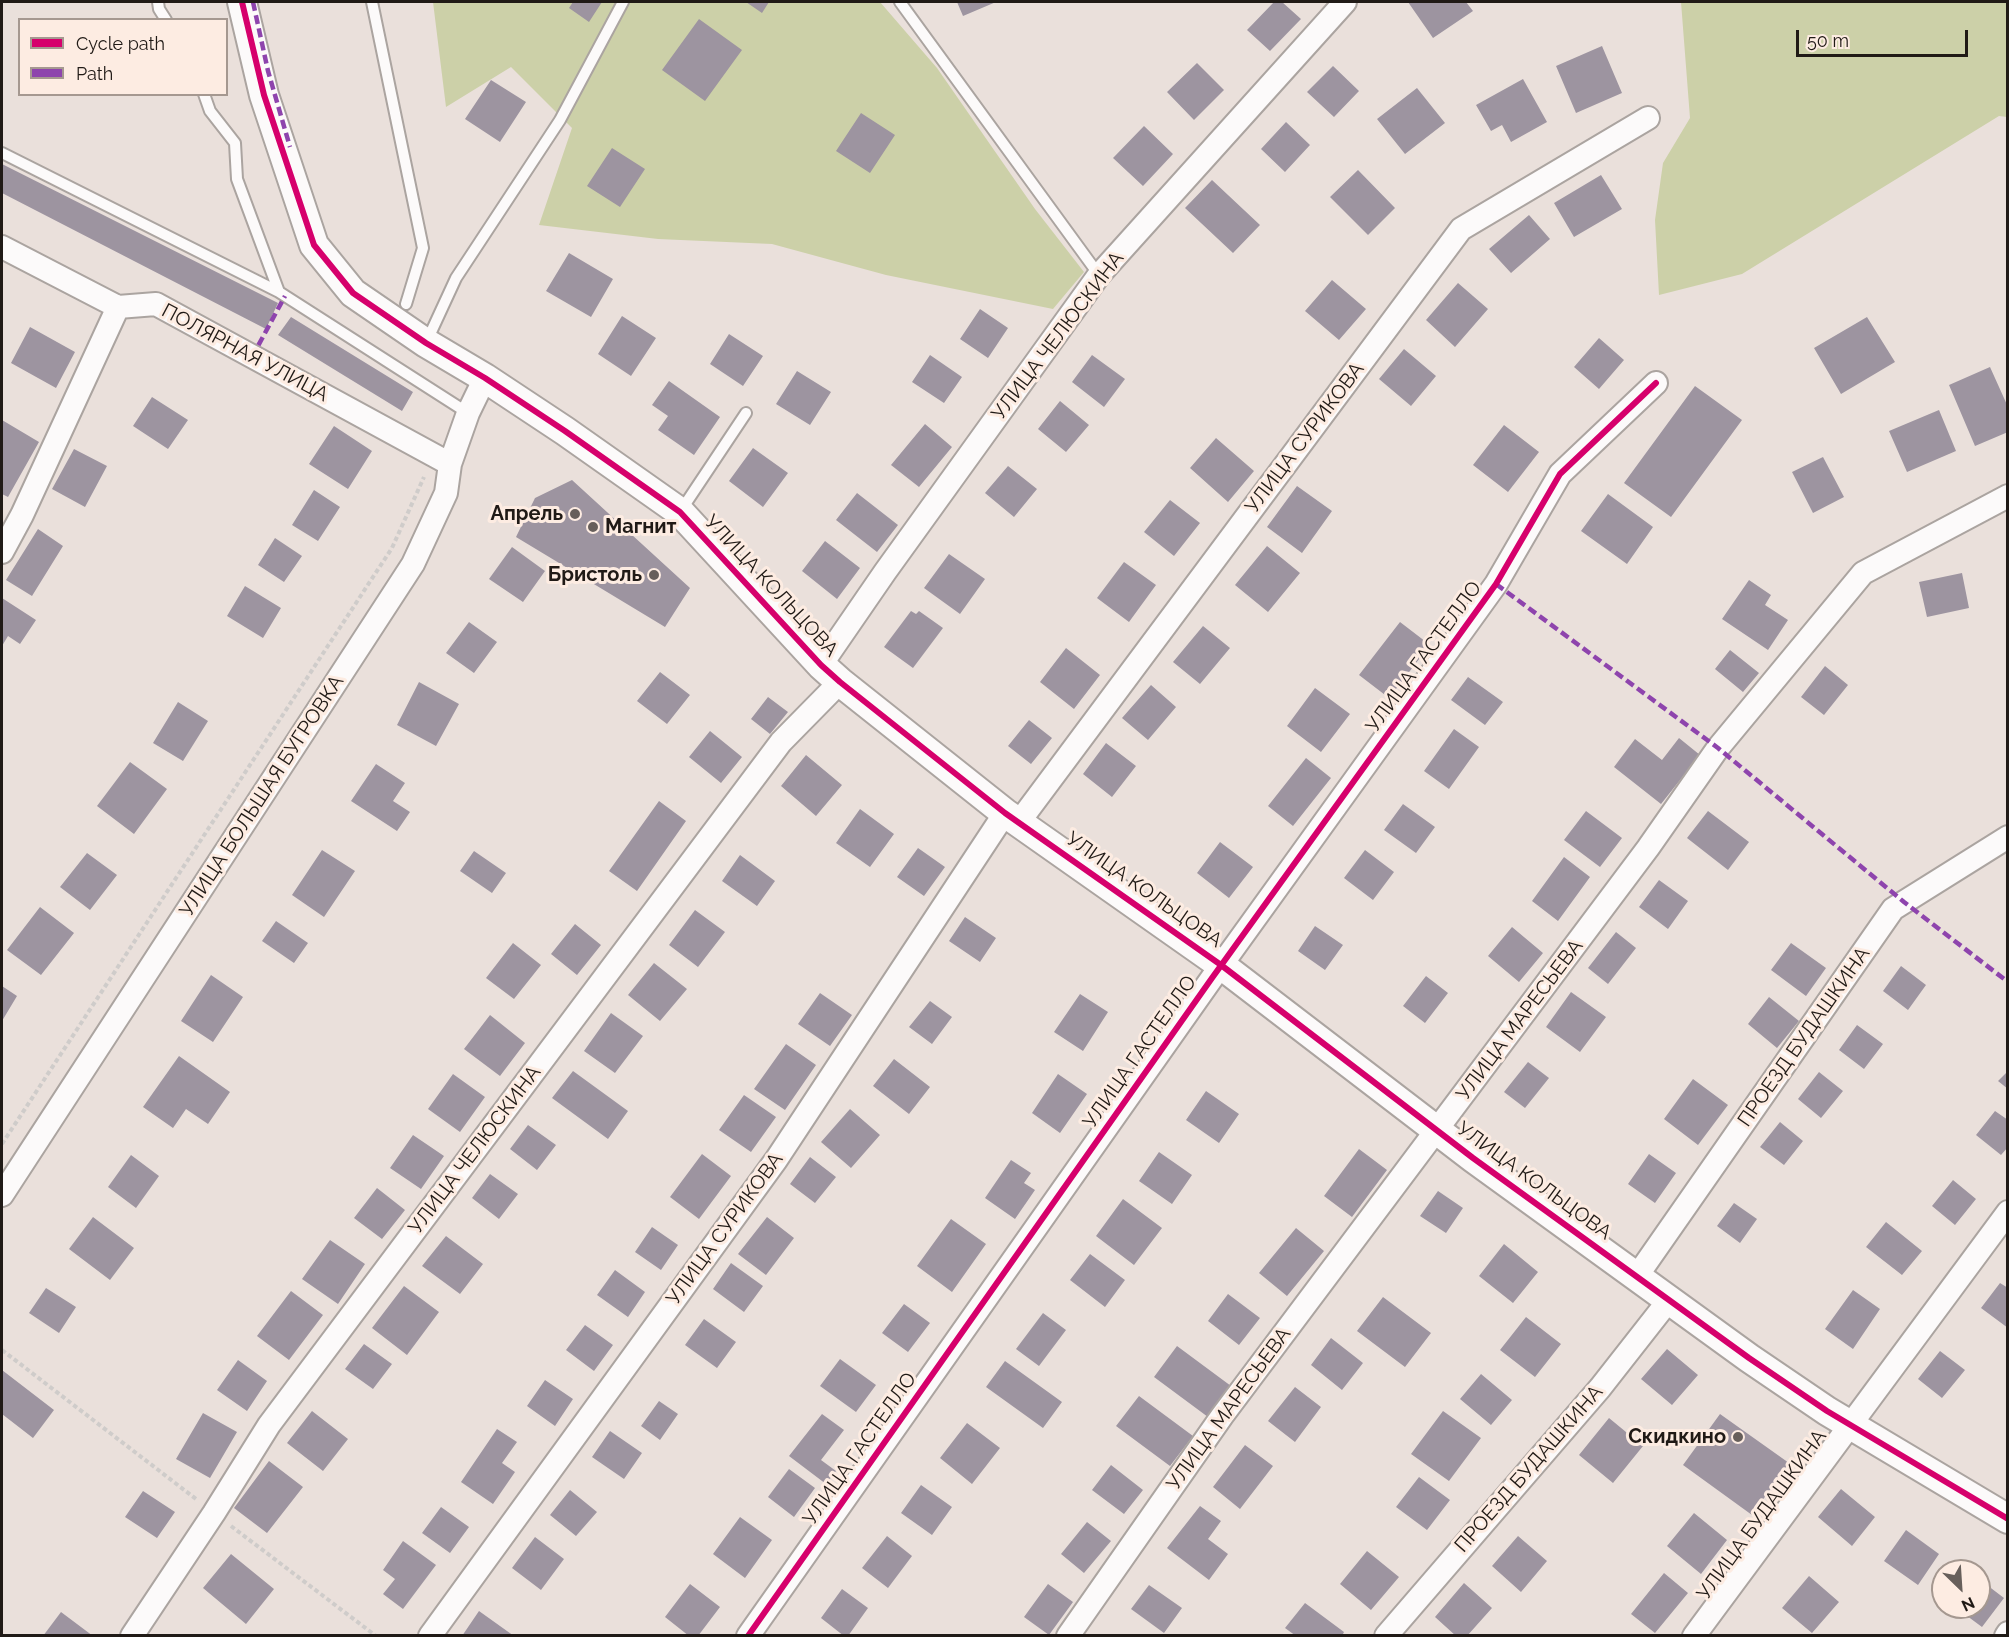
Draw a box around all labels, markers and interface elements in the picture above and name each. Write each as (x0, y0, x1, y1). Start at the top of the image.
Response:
legend (18, 18, 228, 96)
scale bar (1799, 18, 1972, 56)
text: 50 m (1807, 30, 1849, 51)
text: Cycle path (76, 33, 165, 54)
text: Path (76, 63, 113, 84)
street label: УЛИЦА ЧЕЛЮСКИНА (987, 247, 1129, 425)
street label: ПОЛЯРНАЯ УЛИЦА (158, 299, 332, 407)
street label: УЛИЦА СУРИКОВА (1241, 358, 1369, 518)
place label: Апрель (491, 502, 563, 526)
marker: Апрель (568, 507, 582, 521)
street label: УЛИЦА КОЛЬЦОВА (699, 510, 843, 662)
place label: Магнит (605, 515, 676, 539)
marker: Магнит (586, 520, 600, 534)
place label: Бристоль (548, 563, 642, 587)
marker: Бристоль (647, 568, 661, 582)
street label: УЛИЦА ГАСТЕЛЛО (1361, 577, 1487, 737)
street label: УЛИЦА БОЛЬШАЯ БУГРОВКА (175, 671, 349, 921)
street label: УЛИЦА КОЛЬЦОВА (1061, 827, 1227, 953)
street label: УЛИЦА МАРЕСЬЕВА (1452, 935, 1588, 1105)
street label: ПРОЕЗД БУДАШКИНА (1733, 943, 1875, 1131)
street label: УЛИЦА ГАСТЕЛЛО (1078, 971, 1202, 1133)
street label: УЛИЦА ЧЕЛЮСКИНА (404, 1061, 546, 1239)
street label: УЛИЦА КОЛЬЦОВА (1452, 1117, 1616, 1245)
street label: УЛИЦА СУРИКОВА (662, 1148, 788, 1310)
street label: УЛИЦА МАРЕСЬЕВА (1162, 1323, 1296, 1495)
street label: УЛИЦА ГАСТЕЛЛО (798, 1368, 922, 1530)
street label: ПРОЕЗД БУДАШКИНА (1450, 1381, 1608, 1557)
place label: Скидкино (1628, 1425, 1726, 1449)
street label: УЛИЦА БУДАШКИНА (1692, 1425, 1832, 1605)
marker: Скидкино (1731, 1430, 1745, 1444)
north arrow (1931, 1559, 1991, 1619)
text: N (1958, 1593, 1978, 1615)

